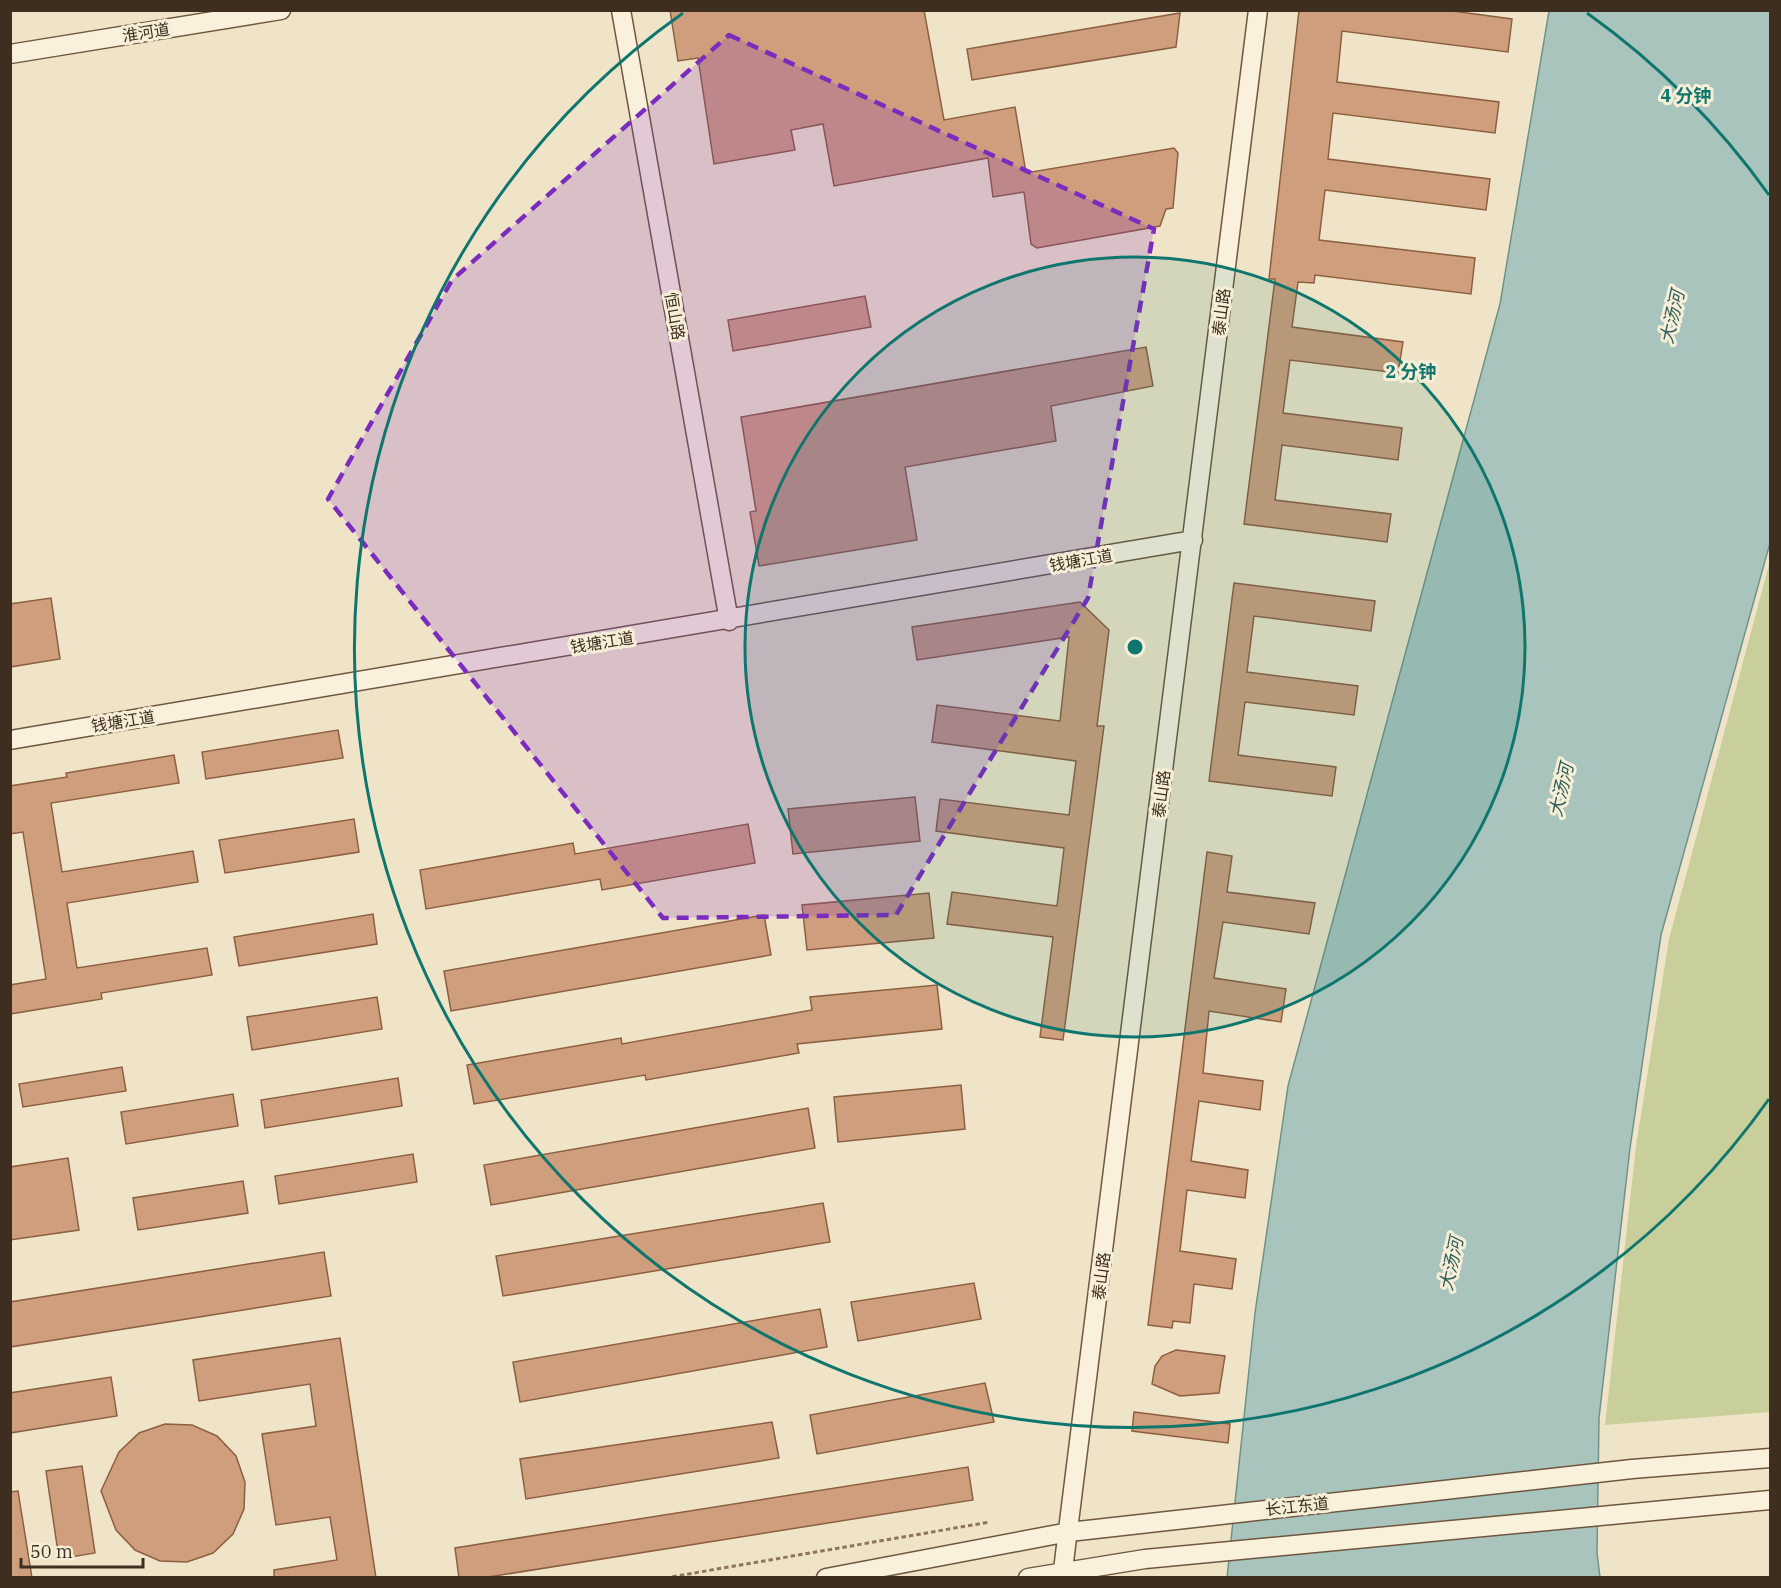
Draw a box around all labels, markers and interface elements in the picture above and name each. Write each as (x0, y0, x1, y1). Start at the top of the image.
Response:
street label: 淮河道 (121, 18, 171, 46)
text: 4 分钟 (1661, 84, 1711, 107)
water label: 大汤河 (1655, 285, 1690, 346)
street label: 泰山路 (1208, 287, 1234, 337)
street label: 恒山路 (661, 291, 689, 341)
text: 2 分钟 (1386, 360, 1436, 383)
street label: 钱塘江道 (1048, 545, 1114, 575)
street label: 钱塘江道 (569, 627, 635, 657)
centre of rings (1125, 637, 1145, 657)
street label: 钱塘江道 (90, 706, 156, 736)
water label: 大汤河 (1544, 758, 1579, 819)
street label: 泰山路 (1148, 769, 1174, 819)
water label: 大汤河 (1434, 1232, 1468, 1293)
street label: 泰山路 (1088, 1251, 1114, 1301)
street label: 长江东道 (1264, 1493, 1330, 1519)
scale bar (21, 1531, 142, 1569)
text: 50 m (30, 1540, 73, 1563)

